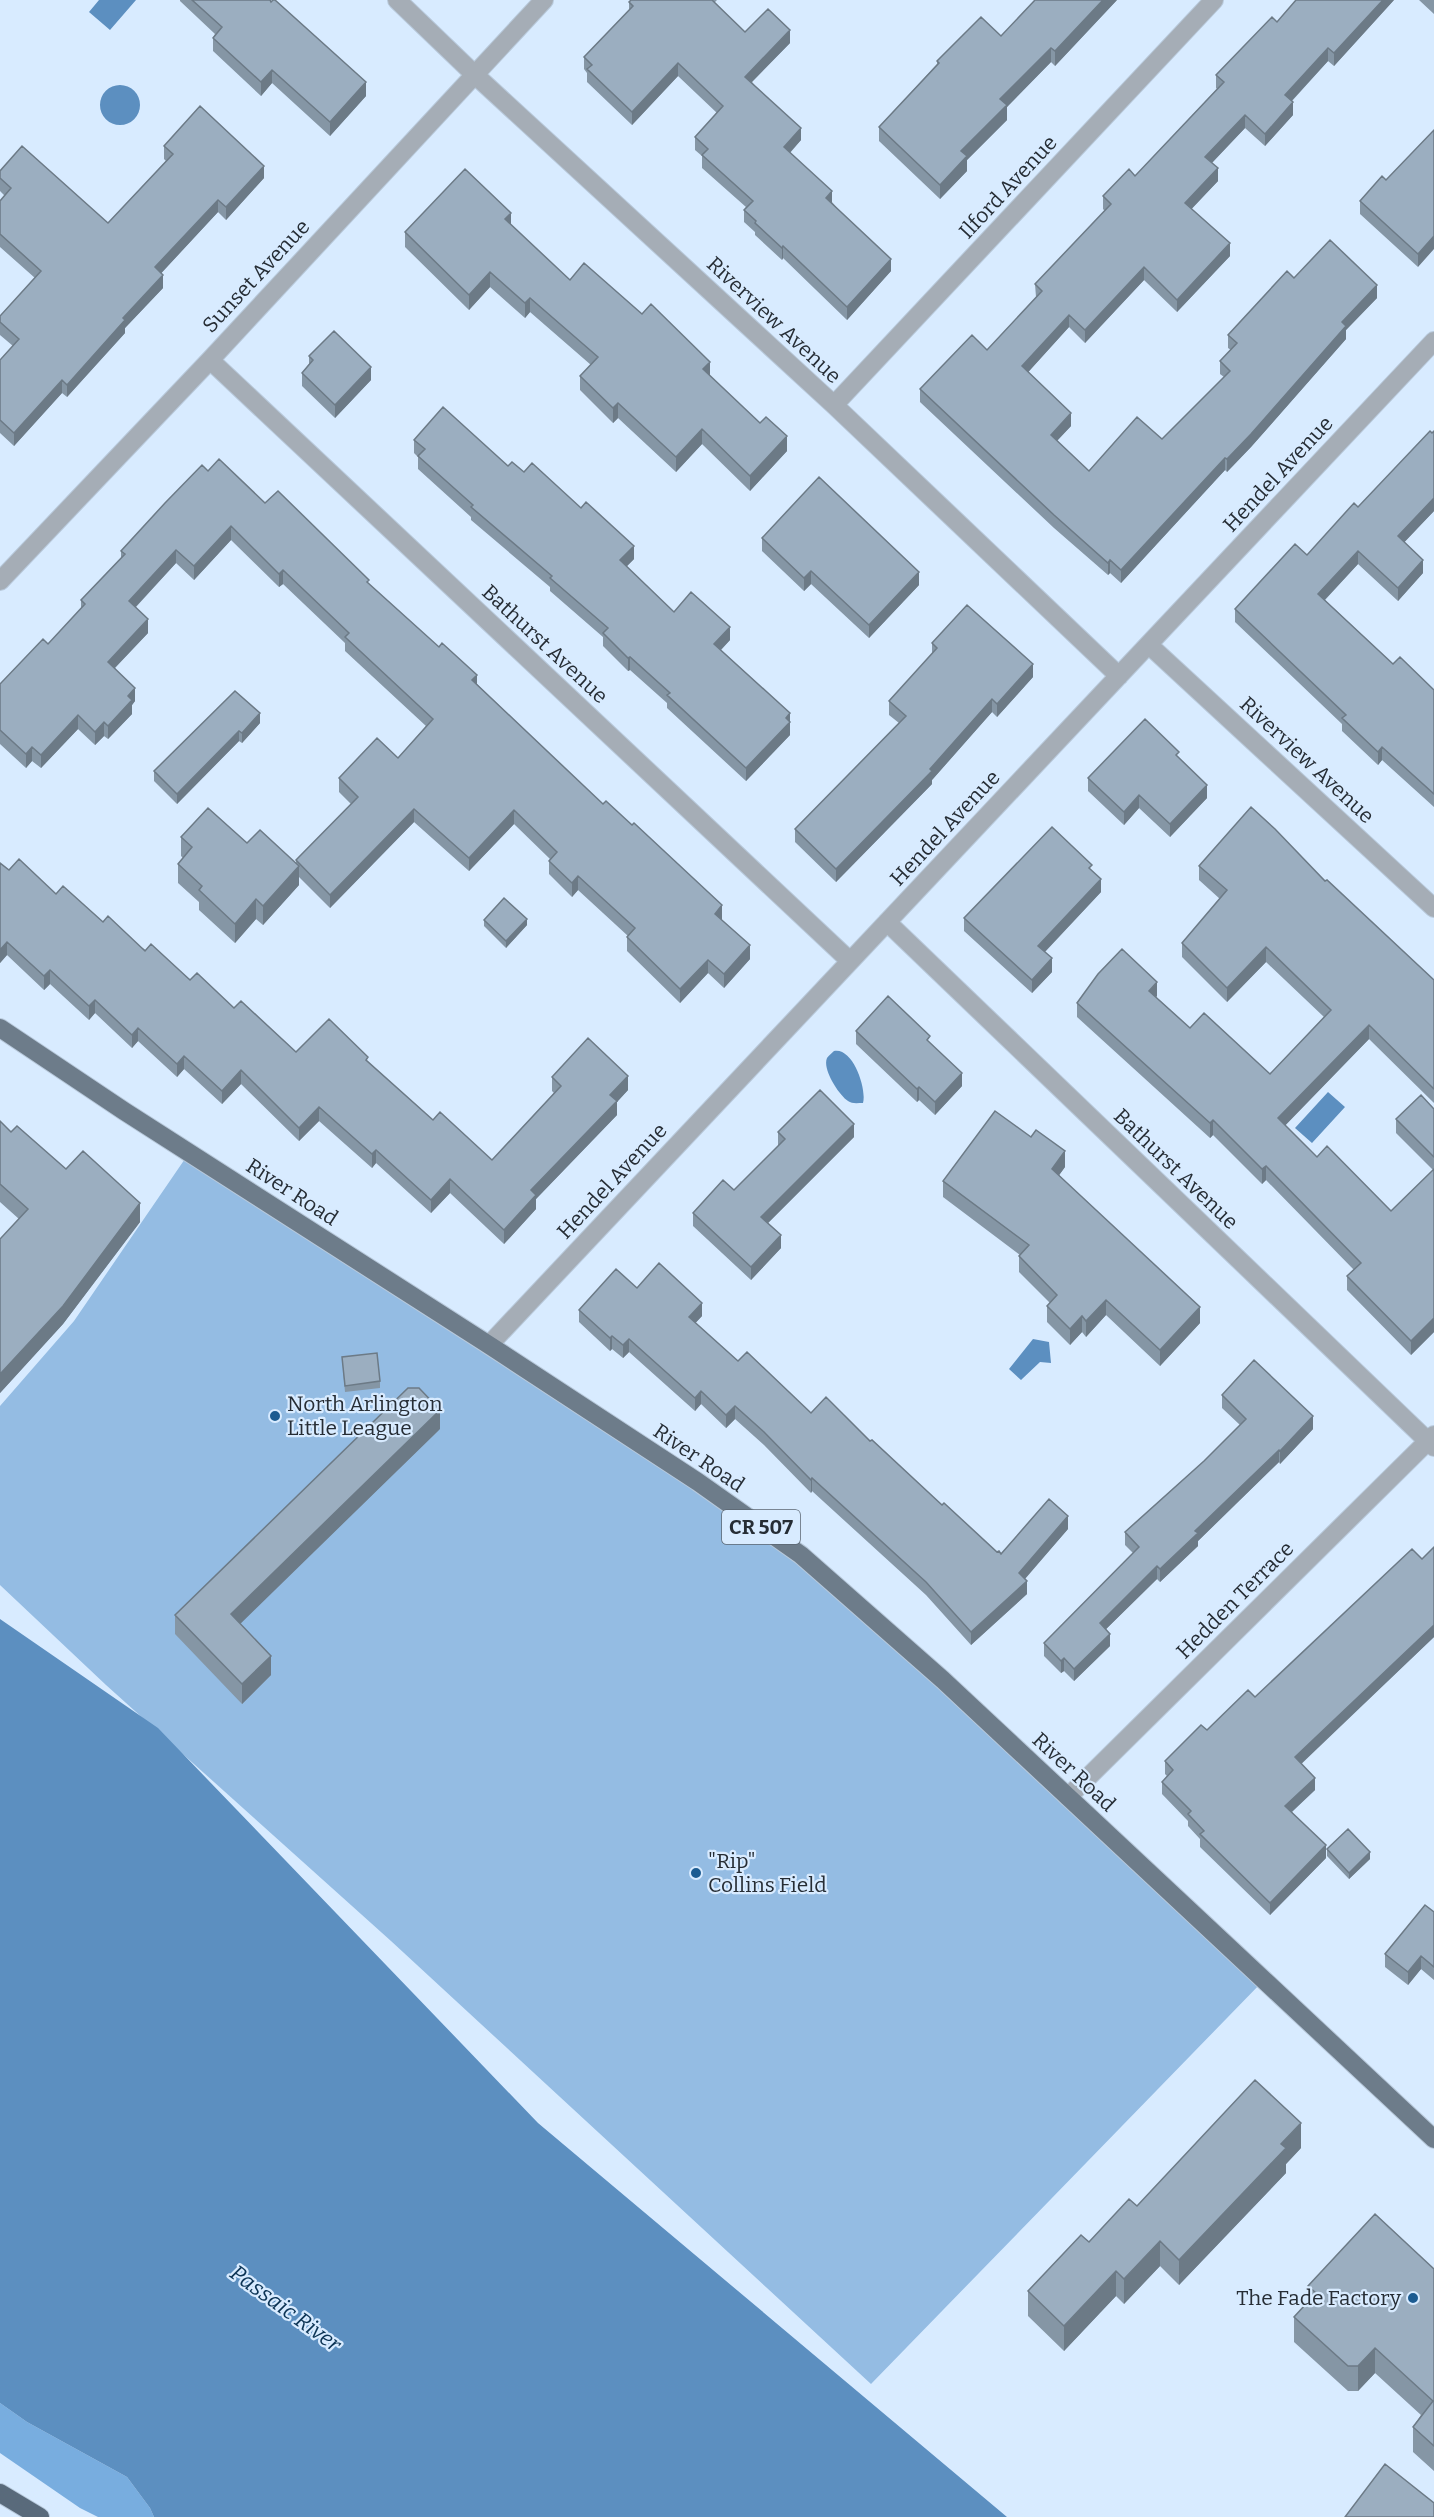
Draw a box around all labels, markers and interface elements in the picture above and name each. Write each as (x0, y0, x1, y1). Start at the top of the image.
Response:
street label: Ilford Avenue (954, 130, 1062, 244)
street label: Sunset Avenue (197, 214, 315, 338)
street label: Riverview Avenue (701, 251, 847, 389)
street label: Hendel Avenue (1218, 411, 1338, 537)
street label: Bathurst Avenue (477, 579, 613, 709)
street label: Riverview Avenue (1234, 691, 1380, 829)
street label: Hendel Avenue (885, 765, 1005, 891)
street label: Bathurst Avenue (1108, 1103, 1244, 1235)
street label: Hendel Avenue (552, 1118, 672, 1244)
street label: River Road (241, 1153, 343, 1231)
place label: North Arlington Little League (287, 1391, 443, 1441)
marker: North Arlington Little League (268, 1409, 282, 1423)
street label: River Road (648, 1418, 750, 1498)
road number: CR 507 (722, 1510, 800, 1544)
street label: Hedden Terrace (1171, 1536, 1299, 1664)
street label: River Road (1027, 1727, 1121, 1817)
place label: "Rip" Collins Field (708, 1848, 827, 1898)
marker: "Rip" Collins Field (689, 1866, 703, 1880)
water label: Passaic River (225, 2259, 347, 2358)
place label: The Fade Factory (1236, 2285, 1402, 2311)
marker: The Fade Factory (1406, 2291, 1420, 2305)

